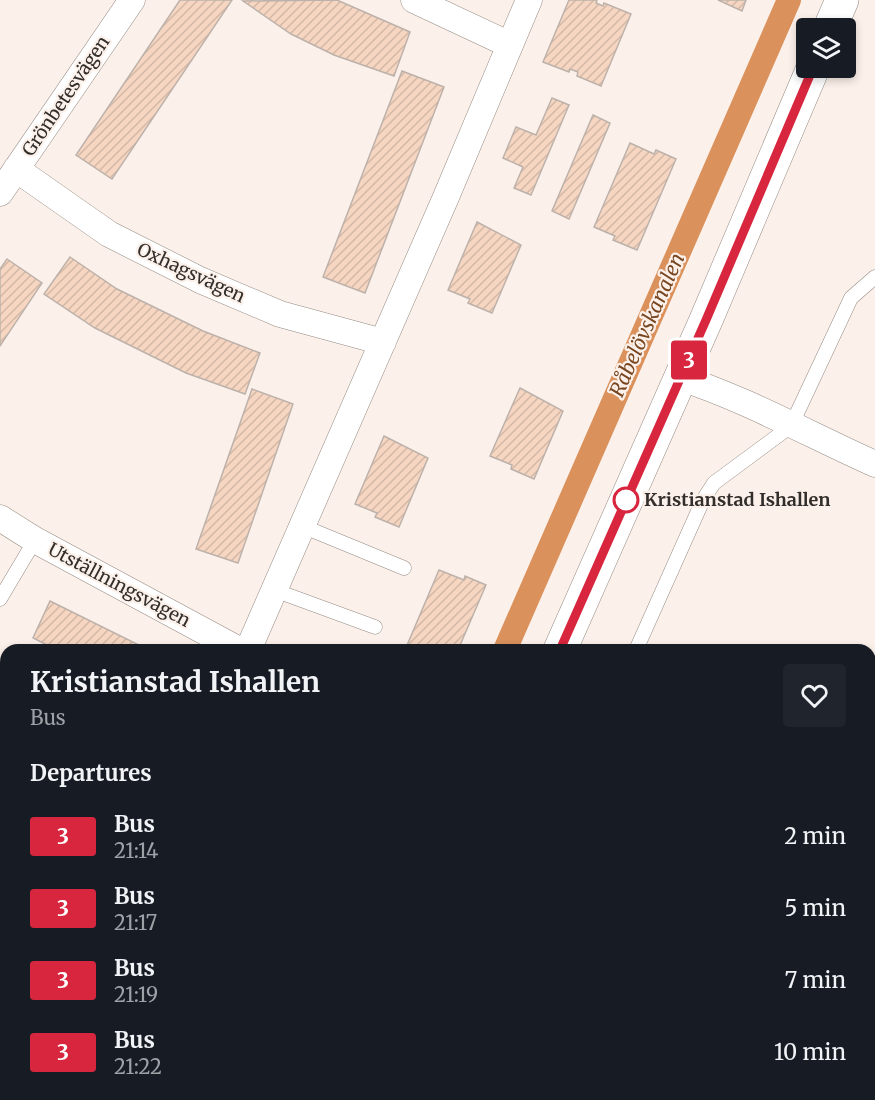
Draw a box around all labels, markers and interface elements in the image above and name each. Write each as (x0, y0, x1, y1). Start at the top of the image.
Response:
map controls (796, 18, 856, 78)
button: layers (796, 18, 856, 78)
street label: Grönbetesvägen (17, 31, 114, 160)
street label: Oxhagsvägen (134, 237, 249, 308)
water label: Råbelövskanalen (604, 249, 689, 400)
line badge: 3 (670, 340, 708, 380)
text: 3 (683, 347, 695, 374)
marker: Kristianstad Ishallen (613, 487, 639, 513)
place label: Kristianstad Ishallen (644, 488, 830, 511)
street label: Utställningsvägen (44, 537, 194, 632)
text: Kristianstad Ishallen (30, 664, 320, 700)
button: heart (783, 664, 846, 727)
text: Bus (30, 705, 66, 730)
text: Departures (30, 759, 152, 787)
text: Bus (114, 810, 155, 838)
text: 2 min (784, 822, 846, 850)
text: 3 (57, 823, 69, 850)
text: 21:14 (114, 838, 158, 863)
text: Bus (114, 882, 155, 910)
text: 5 min (784, 894, 846, 922)
text: 3 (57, 895, 69, 922)
text: 21:17 (114, 910, 157, 935)
text: Bus (114, 954, 155, 982)
text: 7 min (785, 966, 846, 994)
text: 3 (57, 967, 69, 994)
text: 21:19 (114, 982, 158, 1007)
text: Bus (114, 1026, 155, 1054)
text: 10 min (774, 1038, 846, 1066)
text: 3 (57, 1039, 69, 1066)
text: 21:22 (114, 1054, 162, 1079)

